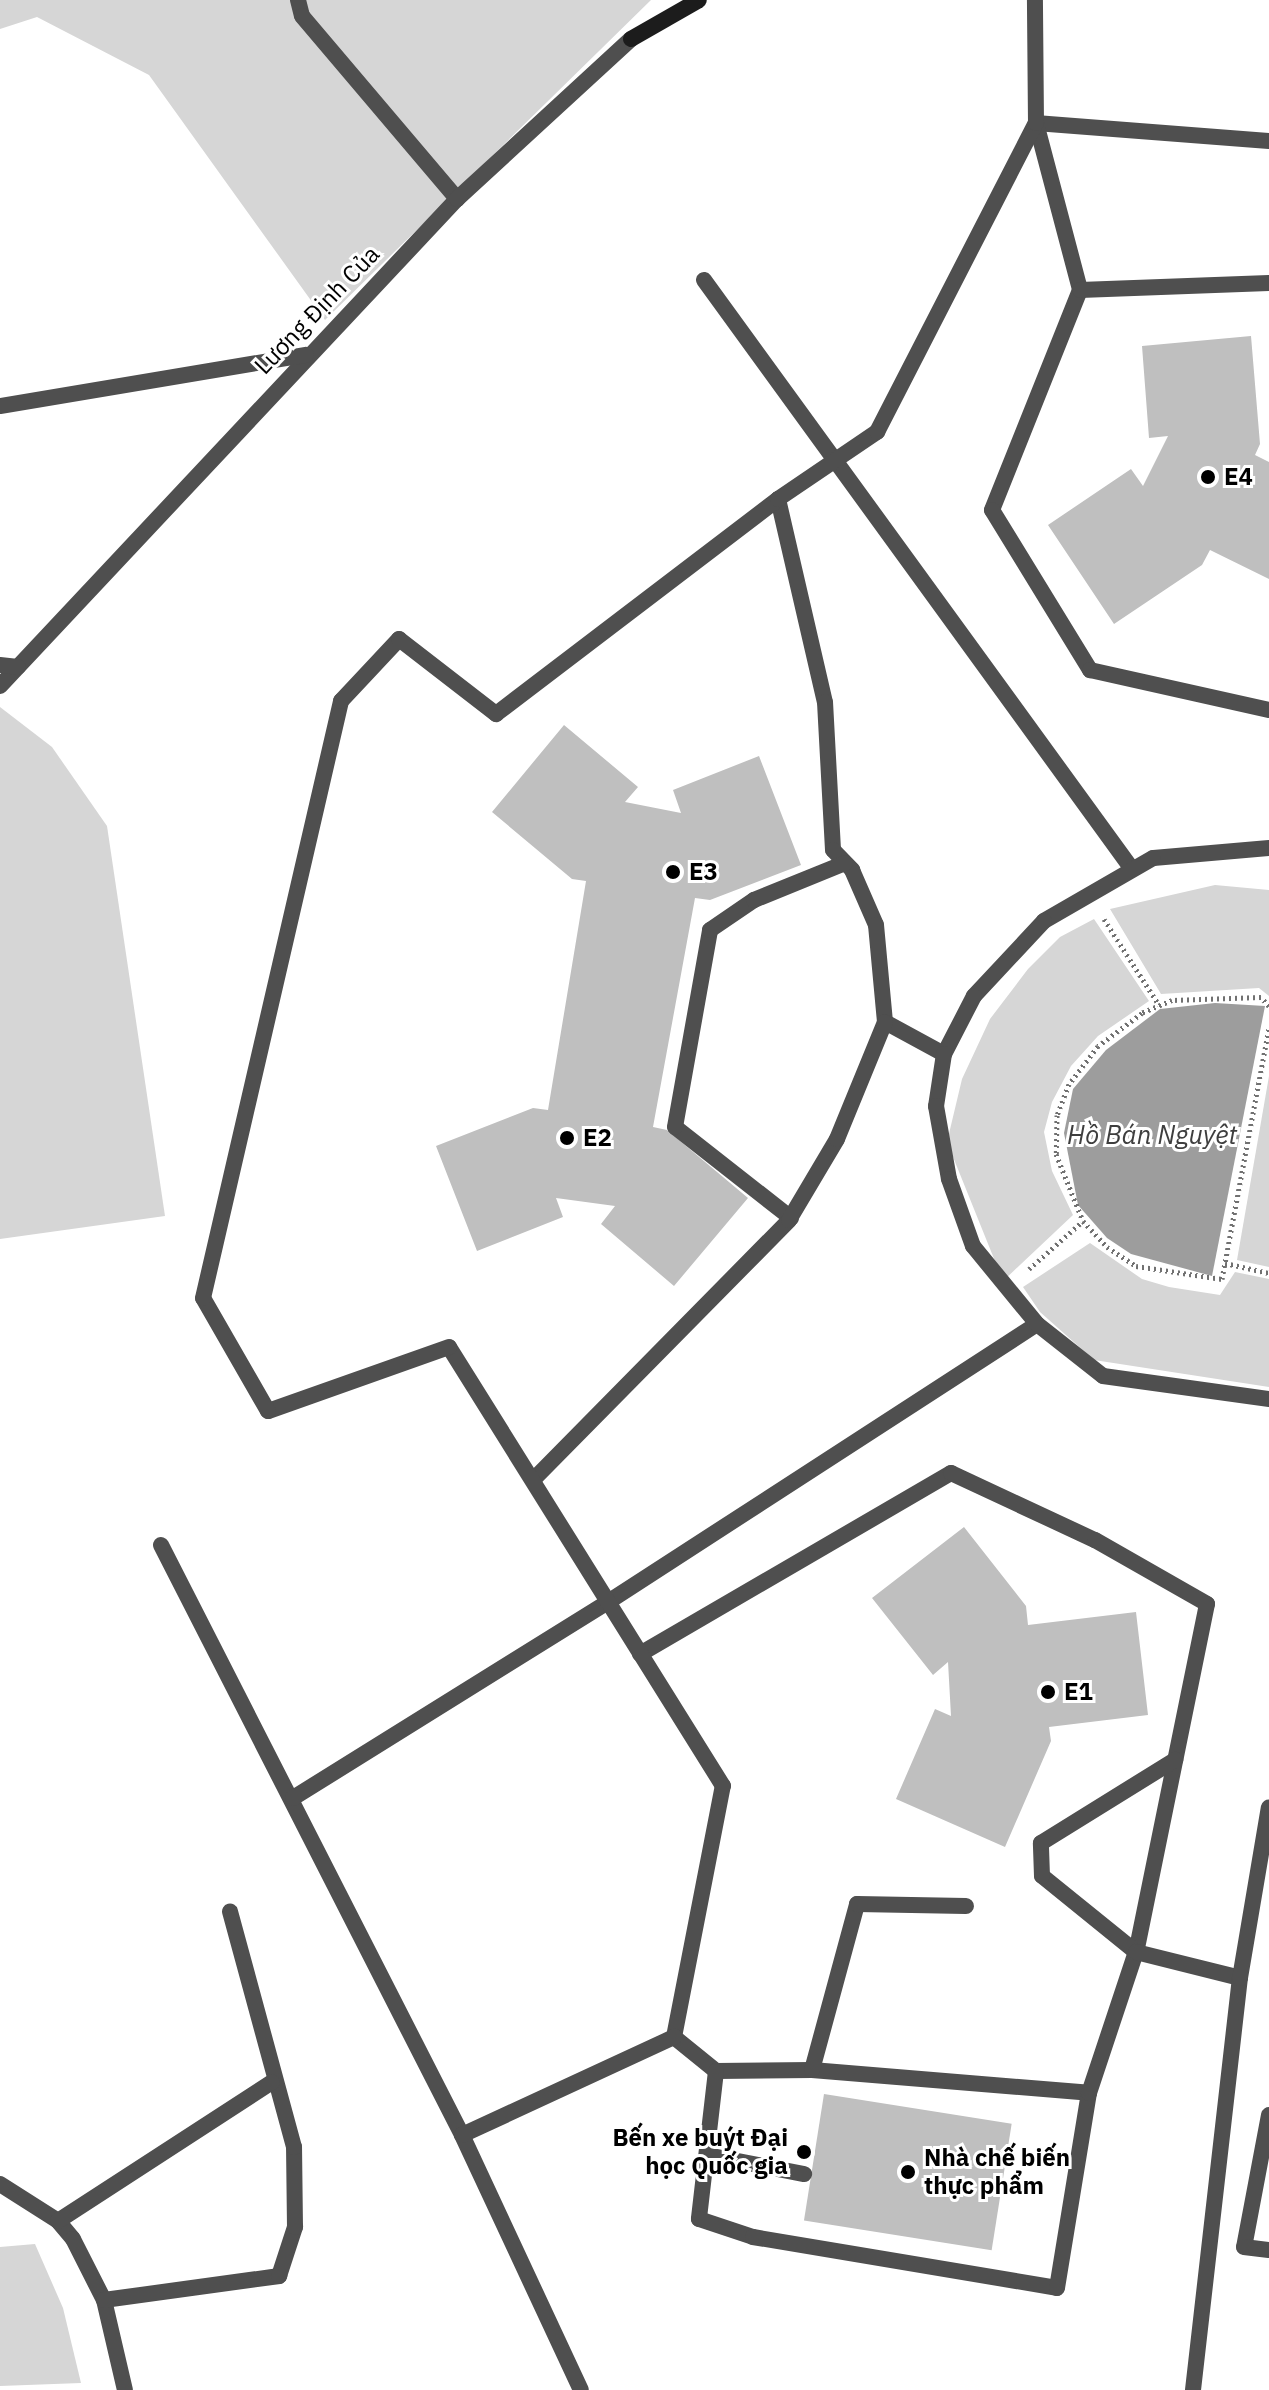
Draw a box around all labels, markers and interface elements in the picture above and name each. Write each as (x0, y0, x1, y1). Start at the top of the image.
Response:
street label: Lương Định Của (249, 240, 385, 380)
place label: E4 (1224, 463, 1253, 491)
marker: E4 (1199, 468, 1217, 486)
place label: E3 (689, 858, 718, 886)
marker: E3 (664, 863, 682, 881)
water label: Hồ Bán Nguyệt (1067, 1119, 1237, 1151)
place label: E2 (583, 1124, 612, 1152)
marker: E2 (558, 1129, 576, 1147)
place label: E1 (1064, 1678, 1093, 1706)
marker: E1 (1039, 1683, 1057, 1701)
place label: Bến xe buýt Đại học Quốc gia (612, 2124, 788, 2180)
marker: Bến xe buýt Đại học Quốc gia (795, 2143, 813, 2161)
place label: Nhà chế biến thực phẩm (924, 2144, 1070, 2200)
marker: Nhà chế biến thực phẩm (899, 2163, 917, 2181)

